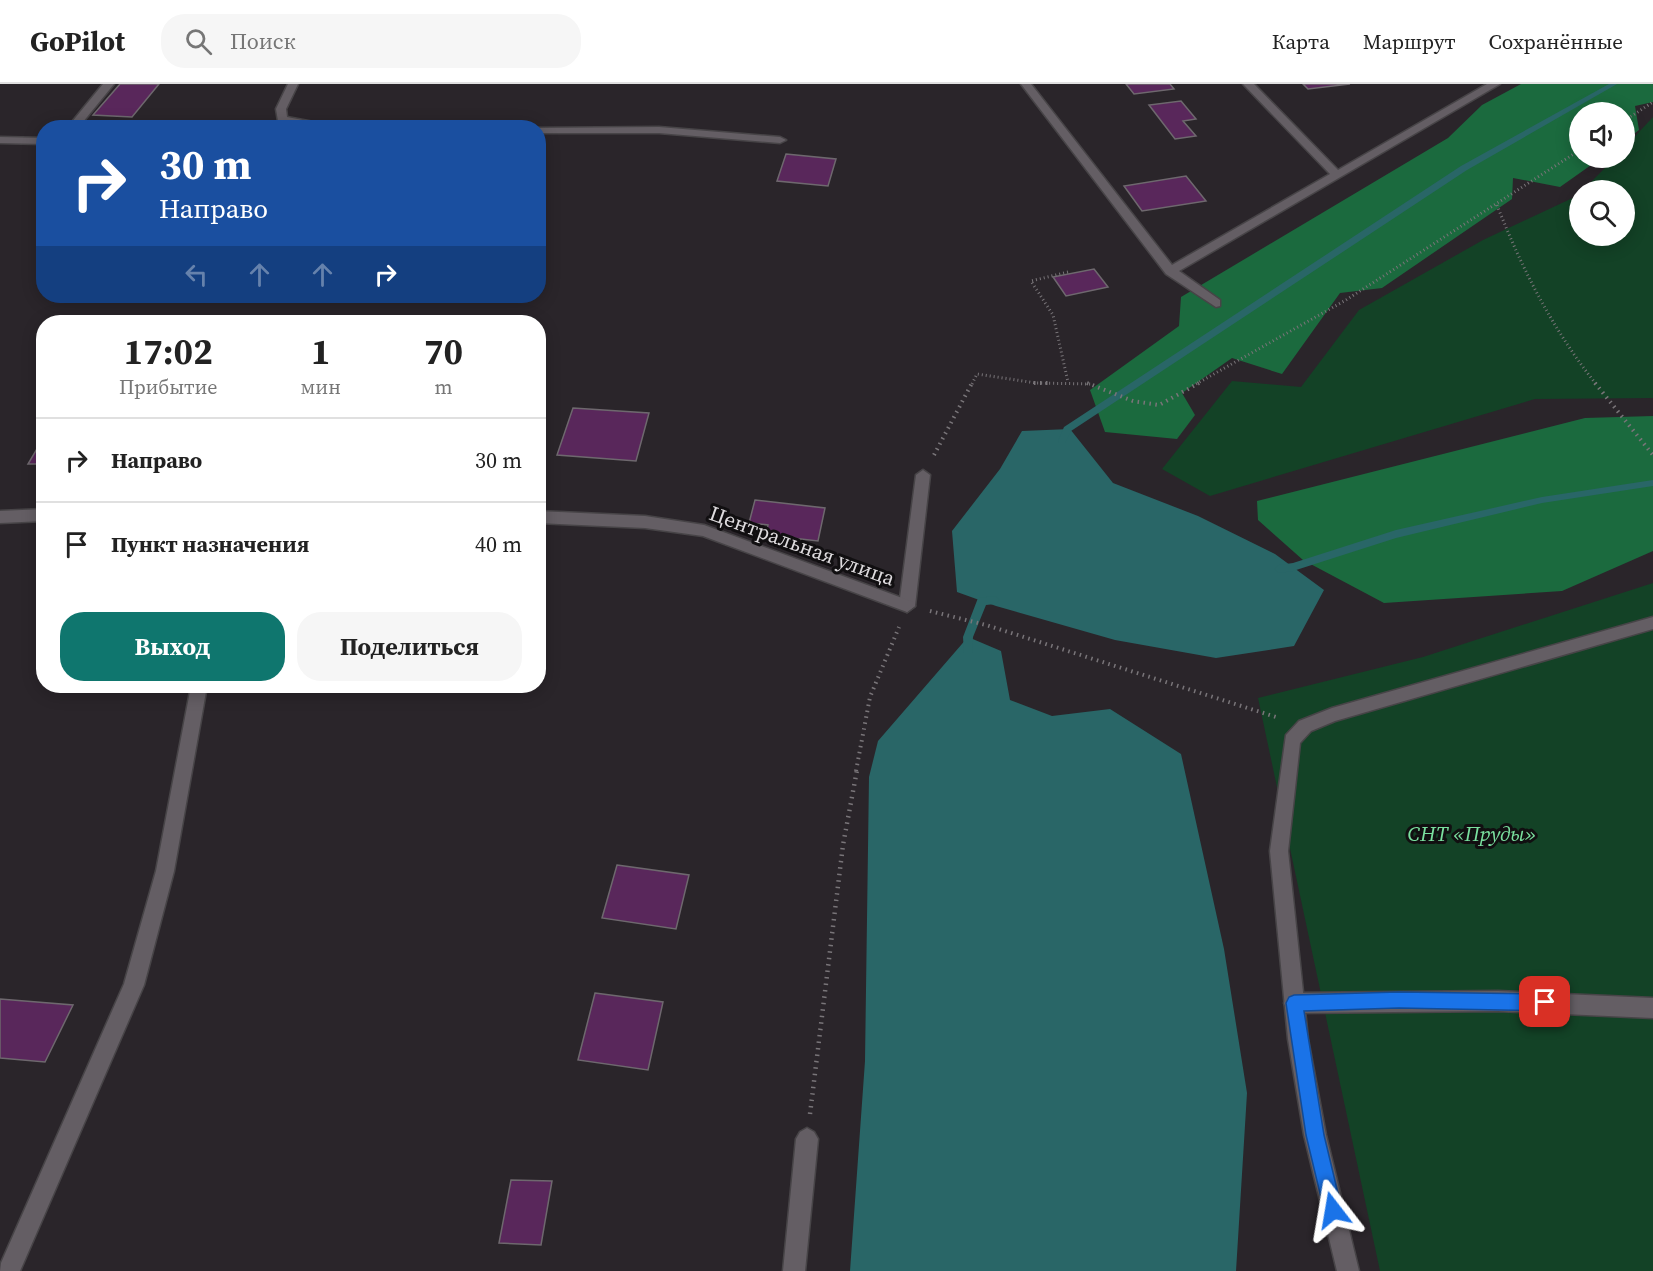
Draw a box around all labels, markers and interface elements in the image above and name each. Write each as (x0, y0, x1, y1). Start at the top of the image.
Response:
search box (161, 14, 581, 68)
text: GoPilot (30, 22, 125, 60)
icon: search (182, 25, 215, 58)
text: Поиск (230, 26, 296, 56)
text: Карта (1272, 27, 1330, 56)
text: Маршрут (1363, 27, 1456, 56)
text: Сохранённые (1489, 27, 1623, 56)
map controls (1569, 102, 1635, 246)
button: sound (1569, 102, 1635, 168)
text: 30 m (159, 135, 252, 193)
icon: right (60, 144, 138, 222)
button: search (1569, 180, 1635, 246)
text: Направо (159, 190, 268, 227)
icon: left (180, 258, 213, 291)
icon: ahead (243, 258, 276, 291)
icon: ahead (306, 258, 339, 291)
icon: right (369, 258, 402, 291)
text: 17:02 (124, 327, 213, 376)
text: 1 (311, 327, 330, 376)
text: 70 (424, 327, 463, 376)
text: Прибытие (119, 373, 217, 401)
text: мин (300, 373, 341, 401)
text: m (434, 373, 452, 401)
icon: right (60, 444, 93, 477)
text: Направо (111, 445, 202, 475)
text: 30 m (475, 445, 522, 475)
street label: Центральная улица (705, 498, 899, 593)
icon: arrive (60, 528, 93, 561)
text: Пункт назначения (111, 529, 309, 559)
text: 40 m (475, 529, 522, 559)
button: Выход (60, 612, 285, 681)
button: Поделиться (297, 612, 522, 681)
park label: СНТ «Пруды» (1408, 819, 1536, 848)
pin (1519, 976, 1570, 1027)
icon: arrive (1528, 985, 1561, 1018)
position arrow (1301, 1178, 1365, 1242)

